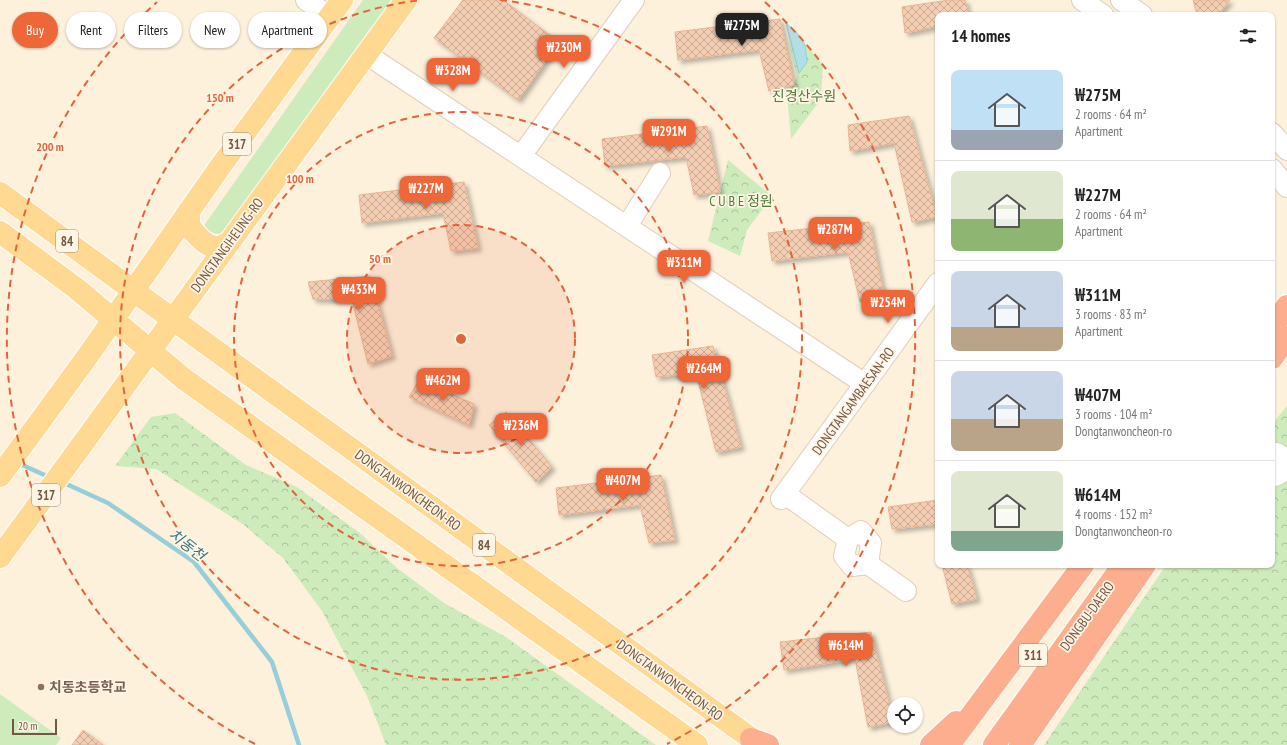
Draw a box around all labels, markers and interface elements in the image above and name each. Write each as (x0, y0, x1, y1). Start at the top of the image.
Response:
chip: Buy (12, 12, 58, 48)
chip: Rent (66, 12, 116, 48)
chip: Filters (124, 12, 182, 48)
chip: New (190, 12, 240, 48)
chip: Apartment (248, 12, 327, 48)
pin: ₩275M (714, 13, 770, 47)
text: ₩275M (725, 17, 759, 34)
text: 14 homes (951, 25, 1010, 47)
icon: filters (1237, 25, 1259, 47)
pin: ₩230M (536, 35, 592, 69)
text: ₩230M (547, 39, 581, 56)
pin: ₩328M (425, 58, 481, 92)
text: ₩328M (436, 62, 470, 79)
text: ₩275M (1075, 84, 1121, 106)
icon: home (983, 86, 1031, 134)
park label: 진경산수원 (772, 87, 836, 105)
text: 150 m (206, 90, 234, 105)
text: 2 rooms · 64 m² (1075, 106, 1147, 123)
pin: ₩291M (641, 119, 697, 153)
text: ₩291M (652, 123, 686, 140)
text: Apartment (1075, 123, 1123, 140)
road number: 317 (223, 133, 251, 155)
text: 200 m (36, 139, 64, 154)
text: 100 m (286, 171, 314, 186)
pin: ₩227M (398, 176, 454, 210)
text: ₩227M (409, 180, 443, 197)
text: ₩227M (1075, 184, 1121, 206)
icon: home (983, 187, 1031, 235)
park label: C U B E 정원 (709, 192, 773, 210)
street label: DONGTANGIHEUNG-RO (187, 194, 268, 296)
text: 2 rooms · 64 m² (1075, 206, 1147, 223)
pin: ₩287M (807, 217, 863, 251)
text: ₩287M (818, 221, 852, 238)
text: Apartment (1075, 223, 1123, 240)
road number: 84 (56, 230, 78, 252)
pin: ₩311M (656, 250, 712, 284)
text: 50 m (369, 251, 391, 266)
text: ₩311M (667, 254, 701, 271)
pin: ₩433M (331, 277, 387, 311)
text: ₩433M (342, 281, 376, 298)
text: ₩311M (1075, 284, 1121, 306)
icon: home (983, 287, 1031, 335)
pin: ₩254M (860, 290, 916, 324)
text: ₩254M (871, 294, 905, 311)
text: 3 rooms · 83 m² (1075, 306, 1147, 323)
text: Apartment (1075, 323, 1123, 340)
centre of rings (454, 332, 468, 346)
street label: DONGTANGAMBAESAN-RO (808, 343, 898, 458)
pin: ₩264M (676, 356, 732, 390)
text: ₩264M (687, 360, 721, 377)
pin: ₩462M (415, 368, 471, 402)
text: ₩462M (426, 372, 460, 389)
text: ₩407M (1075, 384, 1121, 406)
icon: home (983, 387, 1031, 435)
text: 3 rooms · 104 m² (1075, 406, 1153, 423)
pin: ₩236M (493, 413, 549, 447)
text: ₩236M (504, 417, 538, 434)
text: Dongtanwoncheon-ro (1075, 423, 1172, 440)
street label: DONGTANWONCHEON-RO (351, 445, 465, 535)
pin: ₩407M (595, 468, 651, 502)
text: ₩407M (606, 472, 640, 489)
road number: 317 (32, 484, 60, 506)
text: ₩614M (1075, 484, 1121, 506)
icon: home (983, 487, 1031, 535)
text: 4 rooms · 152 m² (1075, 506, 1153, 523)
text: Dongtanwoncheon-ro (1075, 523, 1172, 540)
water label: 치동천 (165, 524, 211, 566)
road number: 84 (473, 534, 495, 556)
street label: DONGBU-DAERO (1056, 578, 1118, 654)
pin: ₩614M (818, 633, 874, 667)
street label: DONGTANWONCHEON-RO (613, 635, 727, 725)
text: ₩614M (829, 637, 863, 654)
road number: 311 (1019, 644, 1047, 666)
place label: 치동초등학교 (49, 678, 126, 696)
marker: 치동초등학교 (36, 682, 46, 692)
map controls (887, 697, 923, 733)
button: locate (887, 697, 923, 733)
scale bar (12, 717, 57, 736)
text: 20 m (18, 719, 37, 733)

